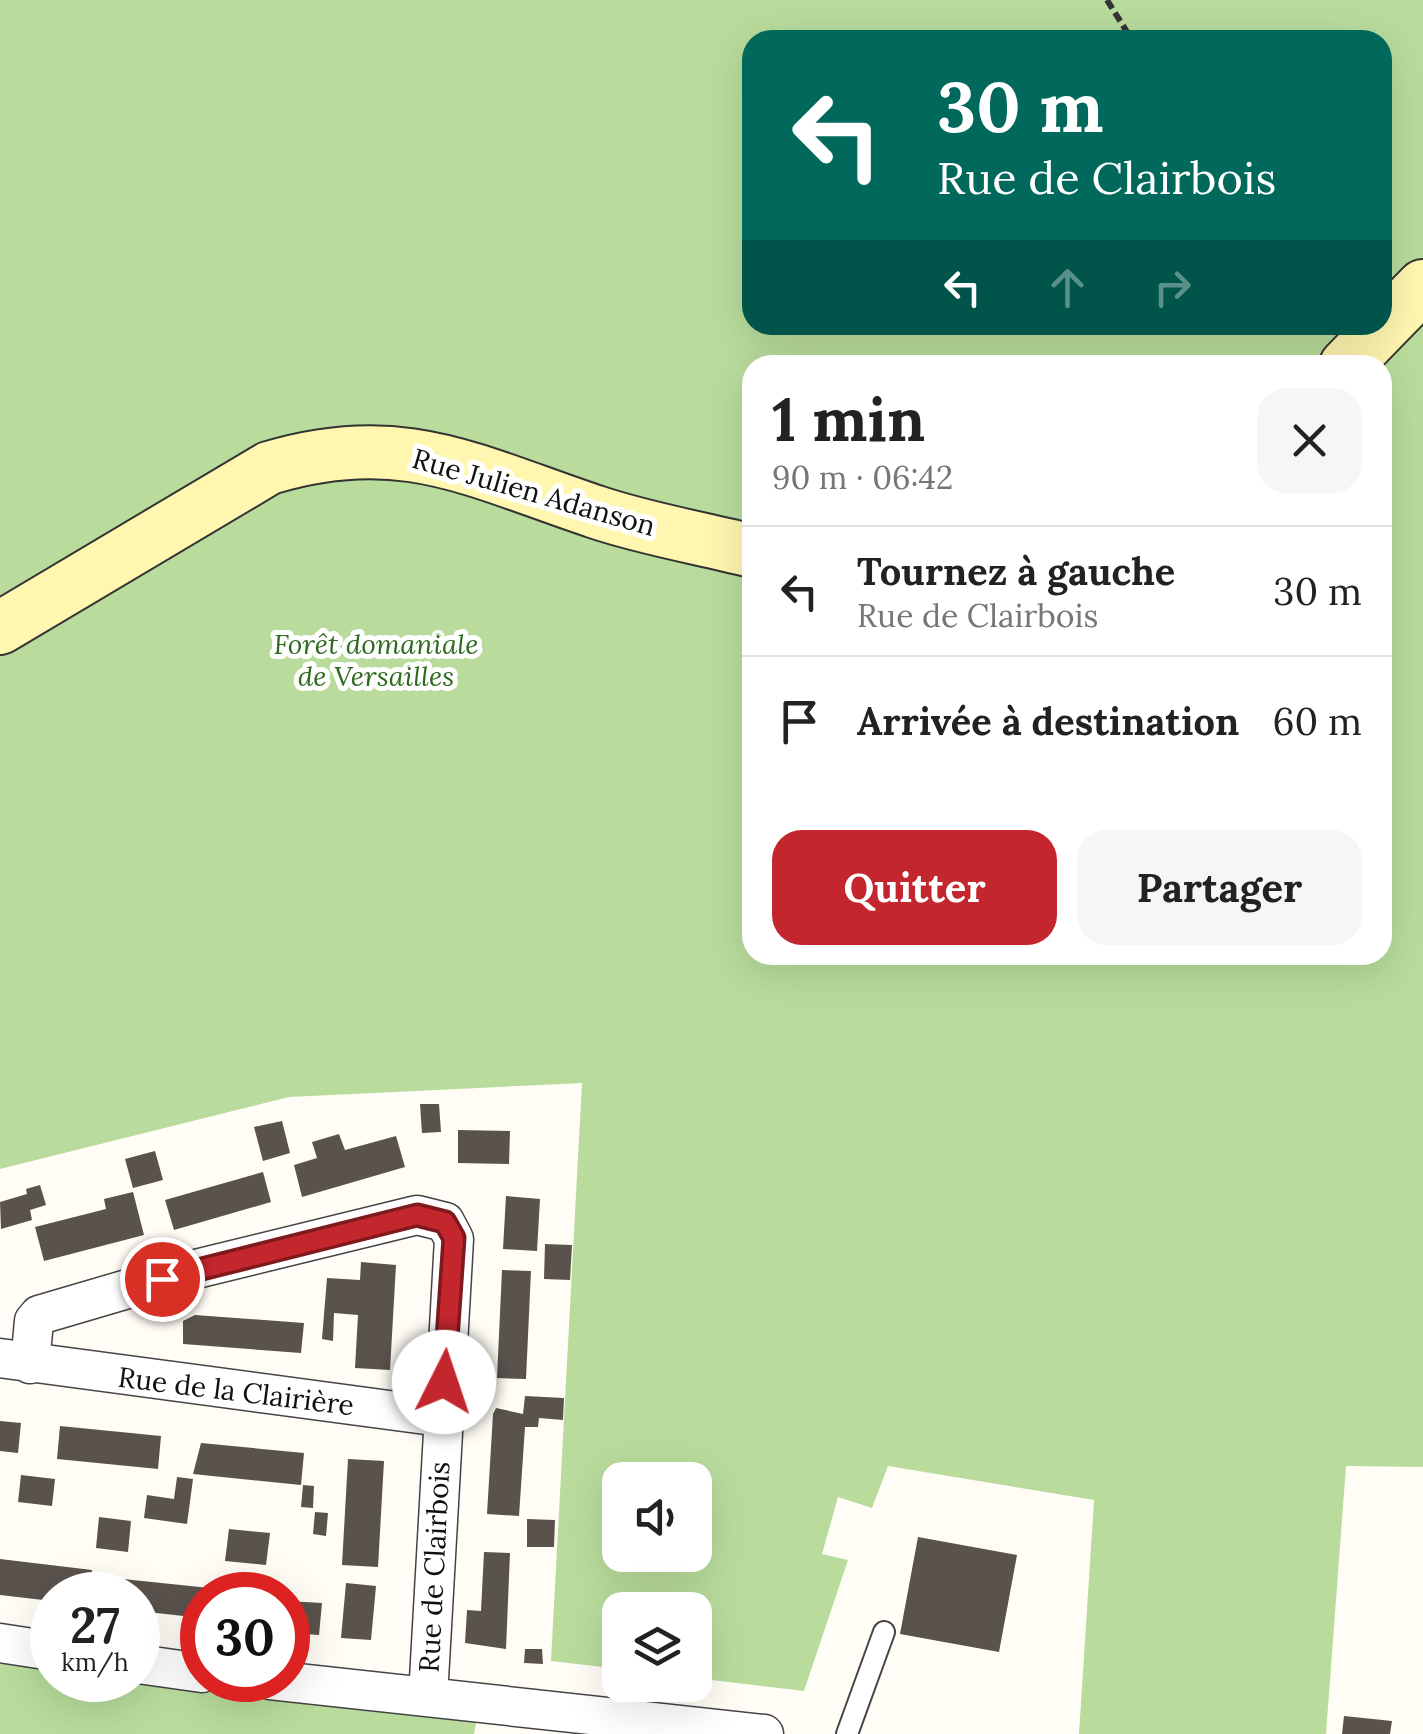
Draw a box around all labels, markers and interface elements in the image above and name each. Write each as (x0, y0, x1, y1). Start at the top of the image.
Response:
text: 30 m (937, 62, 1104, 151)
icon: left (772, 70, 902, 200)
text: Rue de Clairbois (937, 149, 1276, 206)
icon: left (935, 260, 990, 315)
icon: ahead (1040, 260, 1095, 315)
icon: right (1145, 260, 1200, 315)
text: 1 min (772, 381, 925, 457)
button: close (1257, 388, 1362, 493)
street label: Rue Julien Adanson (408, 440, 660, 544)
text: 90 m · 06:42 (772, 457, 953, 498)
text: Tournez à gauche (857, 547, 1175, 595)
icon: left (772, 564, 827, 619)
text: 30 m (1273, 567, 1362, 615)
text: Rue de Clairbois (857, 595, 1098, 636)
park label: Forêt domaniale de Versailles (273, 626, 479, 694)
icon: arrive (772, 694, 827, 749)
text: Arrivée à destination (857, 697, 1239, 745)
text: 60 m (1272, 697, 1362, 745)
button: Quitter (772, 830, 1057, 945)
button: Partager (1077, 830, 1362, 945)
pin (120, 1237, 205, 1322)
icon: arrive (135, 1252, 190, 1307)
position arrow (392, 1330, 496, 1434)
street label: Rue de la Clairière (116, 1359, 356, 1423)
street label: Rue de Clairbois (410, 1461, 458, 1673)
map controls (602, 1462, 712, 1702)
button: sound (602, 1462, 712, 1572)
speed limit sign: 30 (180, 1572, 310, 1702)
button: layers (602, 1592, 712, 1702)
text: 27 (70, 1593, 120, 1657)
text: km/h (61, 1646, 129, 1678)

